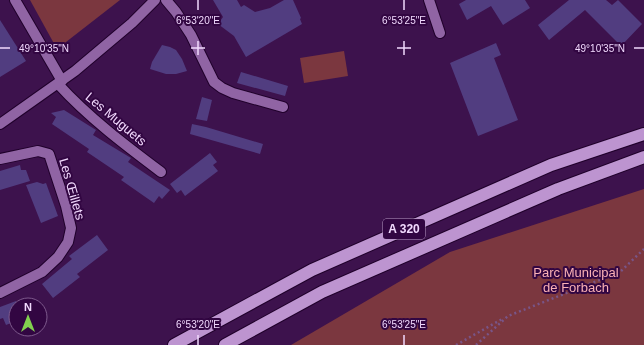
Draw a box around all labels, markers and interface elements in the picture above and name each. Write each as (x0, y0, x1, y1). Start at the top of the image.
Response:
text: 6°53'20"E (176, 15, 220, 26)
text: 6°53'25"E (382, 15, 426, 26)
text: 49°10'35"N (19, 43, 69, 54)
text: 49°10'35"N (575, 43, 625, 54)
street label: Les Muguets (83, 89, 150, 149)
street label: Les Œillets (56, 156, 88, 222)
road number: A 320 (383, 219, 425, 239)
park label: Parc Municipal de Forbach (533, 265, 619, 295)
north arrow (8, 297, 48, 337)
text: N (24, 301, 32, 313)
text: 6°53'20"E (176, 319, 220, 330)
text: 6°53'25"E (382, 319, 426, 330)

